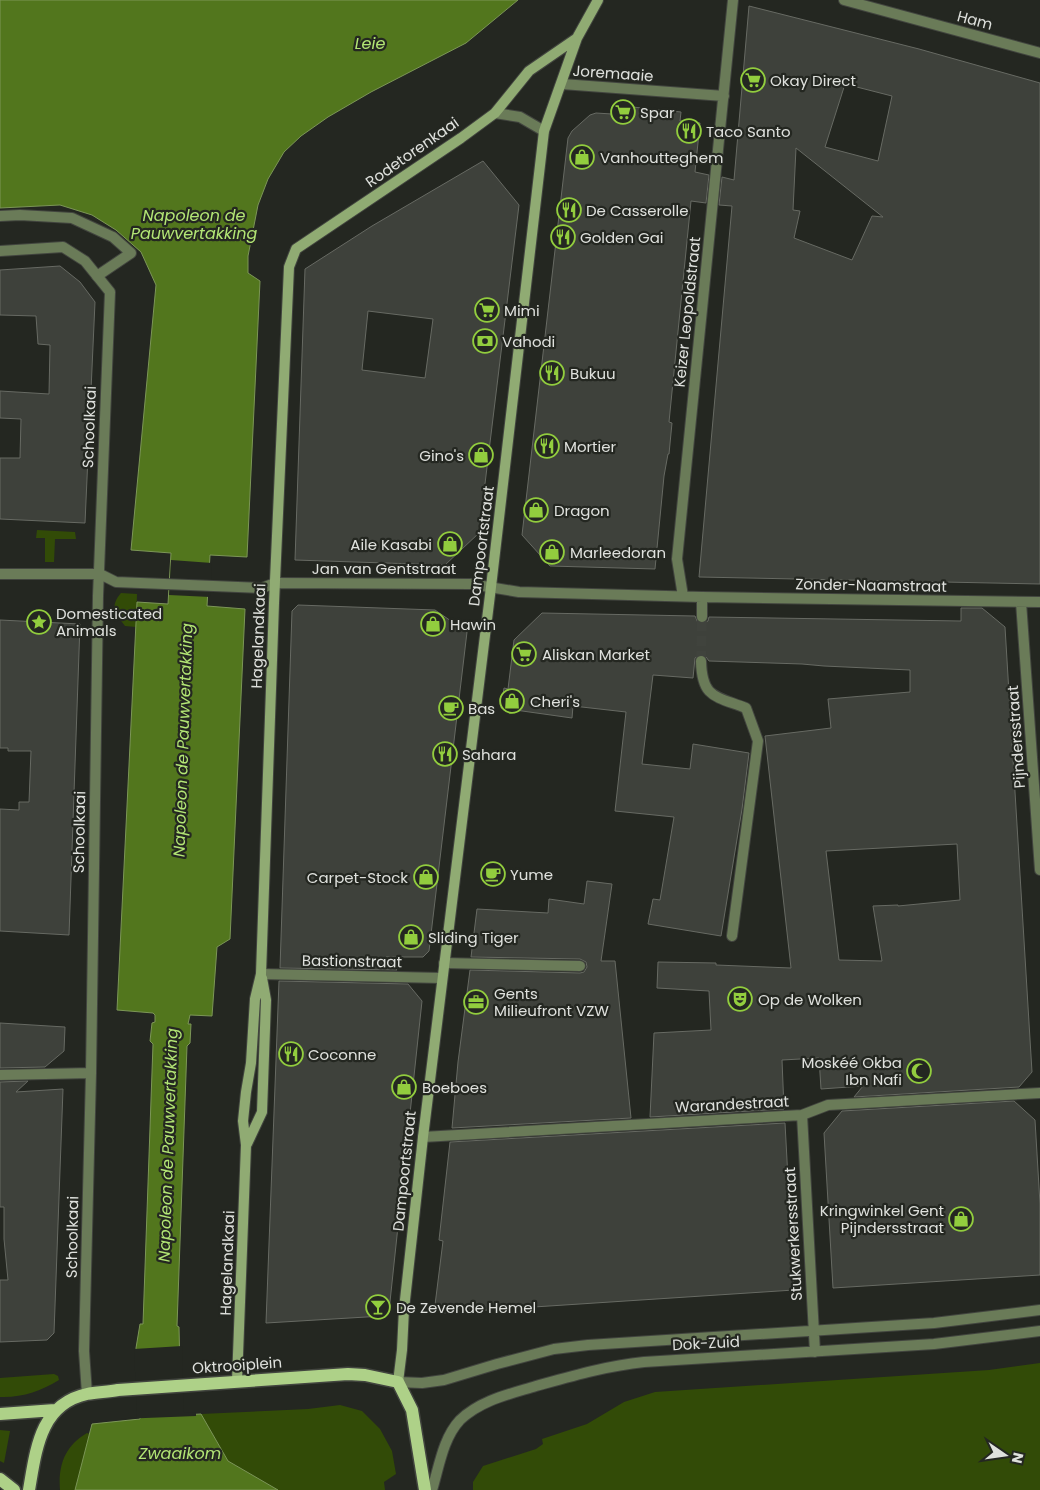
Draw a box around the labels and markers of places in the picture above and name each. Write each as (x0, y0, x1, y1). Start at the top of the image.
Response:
supermarket icon: Okay Direct (740, 67, 766, 93)
place label: Okay Direct (770, 70, 856, 91)
supermarket icon: Spar (610, 99, 636, 125)
place label: Spar (640, 102, 675, 123)
restaurant icon: Taco Santo (676, 118, 702, 144)
place label: Taco Santo (706, 121, 791, 142)
shop icon: Vanhoutteghem (569, 144, 595, 170)
place label: Vanhoutteghem (600, 147, 723, 168)
restaurant icon: De Casserolle (556, 197, 582, 223)
place label: De Casserolle (586, 200, 688, 221)
restaurant icon: Golden Gai (550, 224, 576, 250)
place label: Golden Gai (580, 227, 664, 248)
supermarket icon: Mimi (474, 297, 500, 323)
place label: Mimi (504, 300, 540, 321)
bank icon: Vahodi (472, 328, 498, 354)
place label: Vahodi (502, 331, 555, 352)
restaurant icon: Bukuu (539, 360, 565, 386)
place label: Bukuu (570, 363, 616, 384)
restaurant icon: Mortier (534, 433, 560, 459)
place label: Mortier (564, 436, 617, 457)
shop icon: Gino's (468, 442, 494, 468)
place label: Gino's (419, 445, 464, 466)
shop icon: Dragon (523, 497, 549, 523)
place label: Dragon (554, 500, 610, 521)
shop icon: Aile Kasabi (437, 531, 463, 557)
place label: Aile Kasabi (350, 534, 432, 555)
shop icon: Marleedoran (539, 539, 565, 565)
place label: Marleedoran (570, 542, 666, 563)
place label: Domesticated Animals (56, 603, 162, 641)
place icon: Domesticated Animals (26, 609, 52, 635)
shop icon: Hawin (420, 611, 446, 637)
place label: Hawin (450, 614, 496, 635)
supermarket icon: Aliskan Market (511, 641, 537, 667)
place label: Aliskan Market (542, 644, 650, 665)
shop icon: Cheri's (499, 688, 525, 714)
place label: Cheri's (530, 691, 580, 712)
cafe icon: Bas (438, 695, 464, 721)
place label: Bas (468, 698, 495, 719)
restaurant icon: Sahara (432, 741, 458, 767)
place label: Sahara (462, 744, 516, 765)
cafe icon: Yume (480, 861, 506, 887)
shop icon: Carpet-Stock (413, 864, 439, 890)
place label: Yume (510, 864, 553, 885)
place label: Carpet-Stock (307, 867, 408, 888)
shop icon: Sliding Tiger (398, 924, 424, 950)
place label: Sliding Tiger (428, 927, 519, 948)
place label: Gents Milieufront VZW (494, 983, 609, 1021)
theatre icon: Op de Wolken (727, 986, 753, 1012)
office icon: Gents Milieufront VZW (463, 989, 489, 1015)
place label: Op de Wolken (758, 989, 862, 1010)
restaurant icon: Coconne (278, 1041, 304, 1067)
place label: Coconne (308, 1044, 376, 1065)
place label: Moskéé Okba Ibn Nafi (802, 1052, 902, 1090)
mosque icon: Moskéé Okba Ibn Nafi (906, 1058, 932, 1084)
shop icon: Boeboes (391, 1074, 417, 1100)
place label: Boeboes (422, 1077, 487, 1098)
place label: Kringwinkel Gent Pijndersstraat (820, 1200, 944, 1238)
shop icon: Kringwinkel Gent Pijndersstraat (948, 1206, 974, 1232)
bar icon: De Zevende Hemel (365, 1294, 391, 1320)
place label: De Zevende Hemel (396, 1297, 536, 1318)

